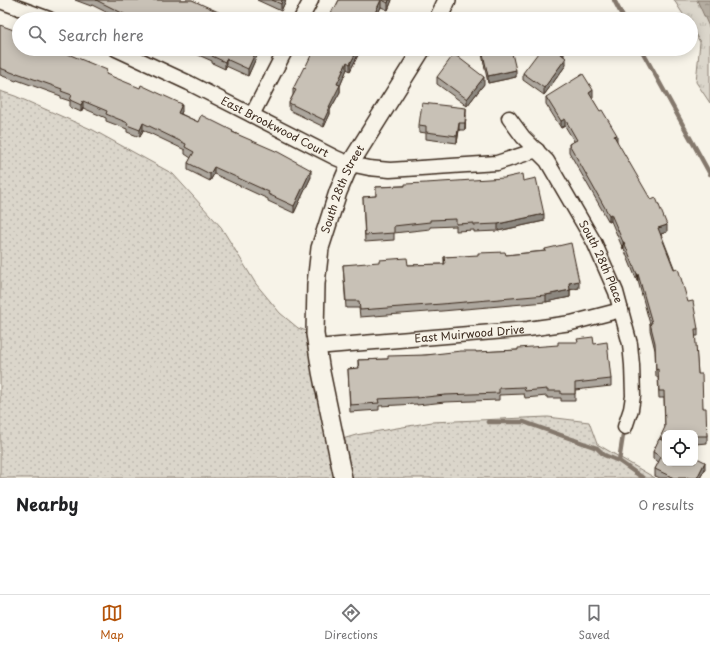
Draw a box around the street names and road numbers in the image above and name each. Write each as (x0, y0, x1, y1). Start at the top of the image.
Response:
street label: East Brookwood Court (218, 92, 332, 161)
street label: South 28th Street (316, 141, 368, 236)
street label: South 28th Place (575, 217, 628, 305)
street label: East Muirwood Drive (414, 320, 525, 347)

